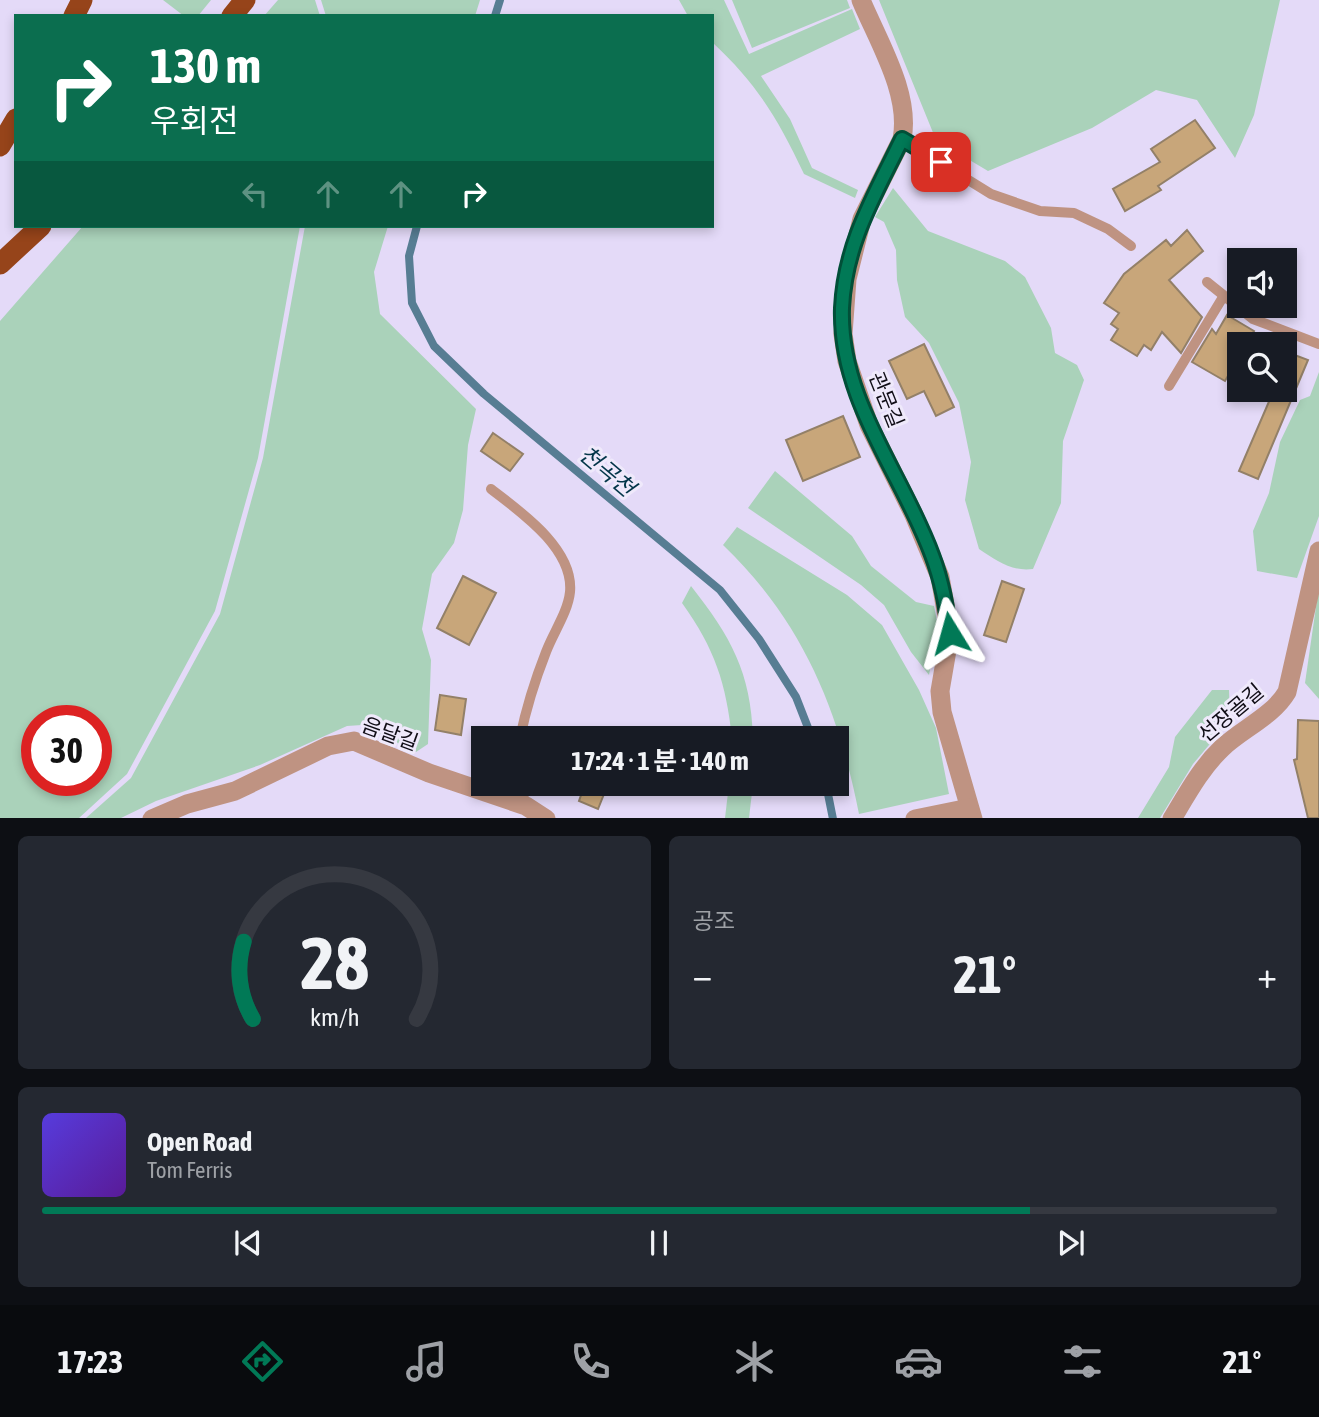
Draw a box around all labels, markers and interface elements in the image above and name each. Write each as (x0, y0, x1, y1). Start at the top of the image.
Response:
text: 130 m (150, 37, 261, 93)
icon: right (35, 42, 126, 133)
text: 우회전 (150, 102, 238, 139)
pin (911, 132, 971, 192)
icon: arrive (922, 143, 960, 181)
icon: left (236, 175, 274, 213)
icon: ahead (309, 175, 347, 213)
icon: ahead (382, 175, 420, 213)
icon: right (455, 175, 493, 213)
map controls (1227, 248, 1297, 402)
button: sound (1227, 248, 1297, 318)
button: search (1227, 332, 1297, 402)
street label: 관문길 (865, 368, 909, 431)
water label: 천곡천 (574, 441, 642, 503)
position arrow (913, 596, 987, 670)
street label: 선장골길 (1193, 678, 1268, 746)
speed limit sign: 30 (21, 705, 112, 796)
street label: 음달길 (359, 712, 422, 754)
text: 17:24 · 1 분 · 140 m (571, 746, 749, 776)
text: 공조 (693, 908, 735, 934)
text: 28 (300, 921, 368, 1004)
text: 21° (953, 944, 1016, 1004)
text: − (693, 953, 712, 996)
text: + (1257, 953, 1277, 996)
text: km/h (309, 1002, 359, 1030)
text: Open Road (147, 1127, 252, 1157)
text: Tom Ferris (147, 1157, 232, 1183)
icon: previous (229, 1224, 267, 1262)
icon: pause (640, 1224, 678, 1262)
icon: next (1052, 1224, 1090, 1262)
icon: directions (238, 1337, 287, 1386)
icon: music (402, 1337, 451, 1386)
icon: phone (566, 1337, 615, 1386)
icon: climate (730, 1337, 779, 1386)
icon: car (894, 1337, 943, 1386)
icon: filters (1058, 1337, 1107, 1386)
text: 17:23 (58, 1343, 123, 1380)
text: 21° (1222, 1343, 1261, 1380)

